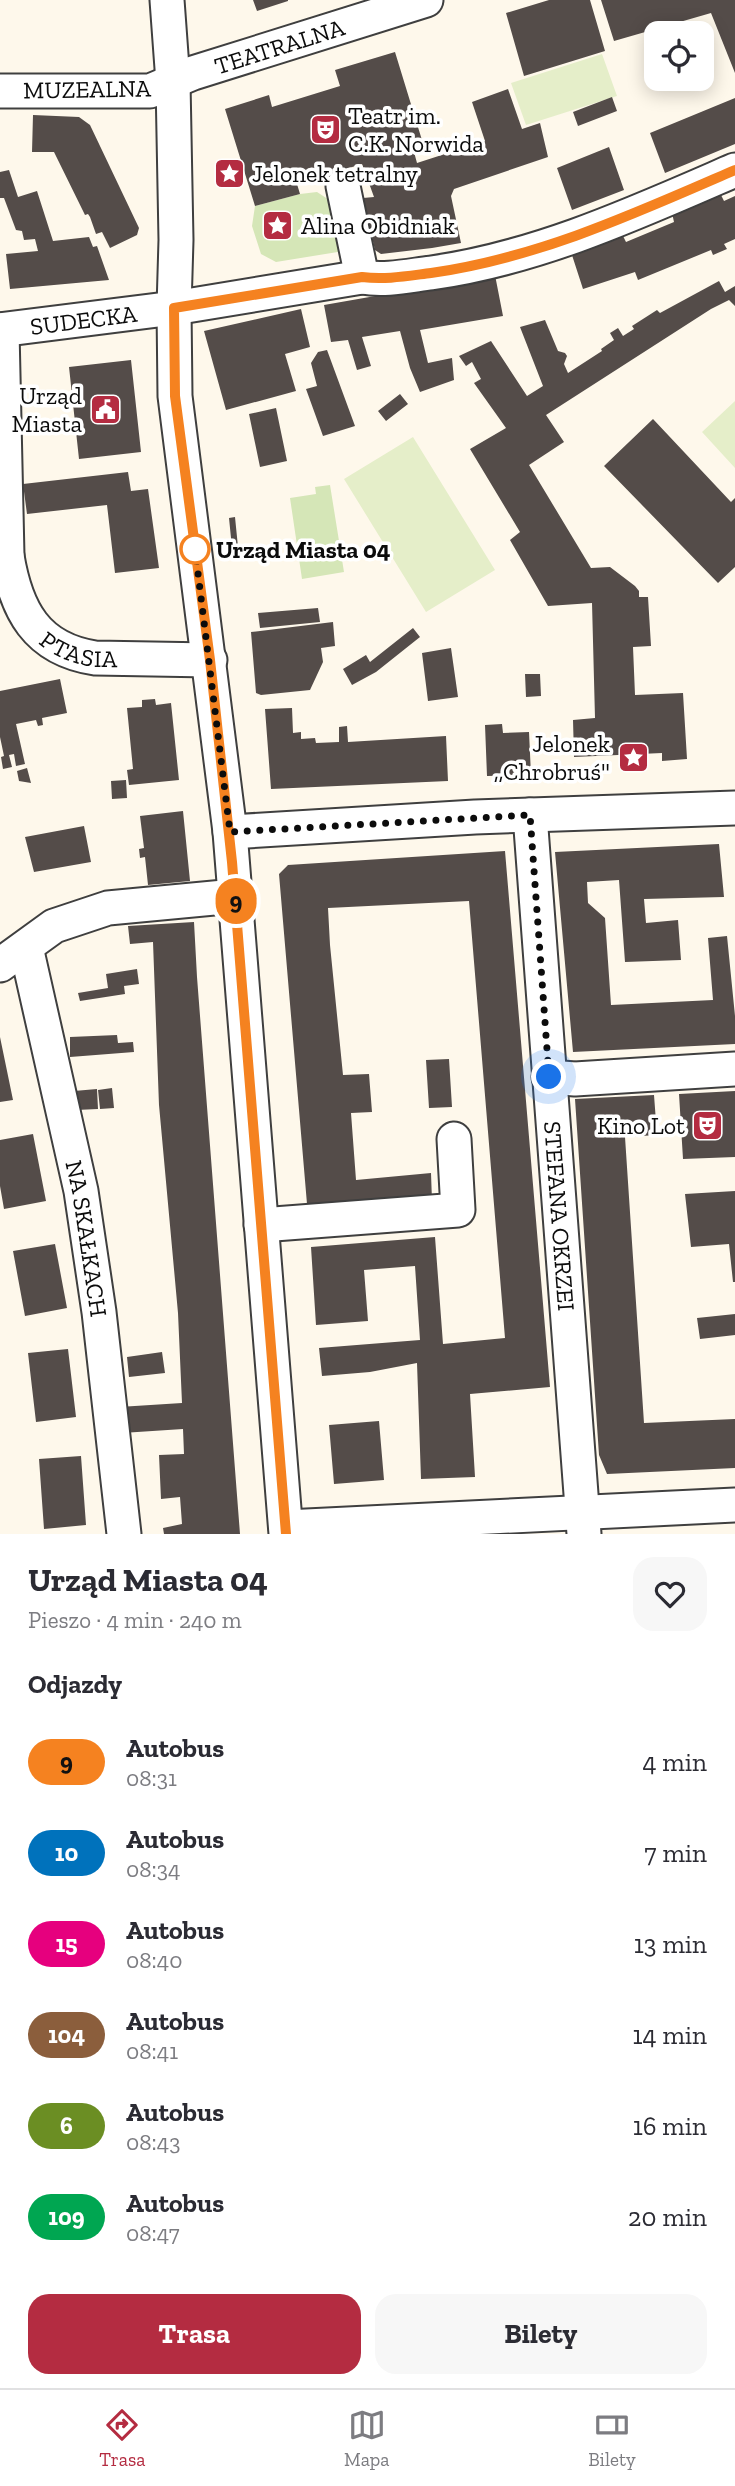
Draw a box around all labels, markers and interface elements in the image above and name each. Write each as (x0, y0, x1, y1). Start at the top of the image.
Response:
street label: TEATRALNA (211, 12, 348, 80)
map controls (644, 21, 714, 91)
button: locate (644, 21, 714, 91)
street label: MUZEALNA (23, 73, 152, 105)
place label: Teatr im. C.K. Norwida (348, 101, 484, 158)
theatre icon: Teatr im. C.K. Norwida (308, 112, 342, 146)
place icon: Jelonek tetralny (212, 156, 246, 190)
place label: Jelonek tetralny (252, 159, 419, 188)
place icon: Alina Obidniak (261, 208, 295, 242)
place label: Alina Obidniak (301, 211, 456, 240)
street label: SUDECKA (28, 298, 139, 341)
place label: Urząd Miasta (12, 381, 82, 438)
public building icon: Urząd Miasta (88, 392, 122, 426)
marker: Urząd Miasta 04 (180, 534, 210, 564)
place label: Urząd Miasta 04 (216, 535, 391, 564)
street label: PTASIA (35, 624, 118, 673)
place label: Jelonek ,,Chrobruś" (494, 729, 611, 786)
place icon: Jelonek ,,Chrobruś" (616, 740, 650, 774)
line badge: 9 (213, 878, 259, 924)
text: 9 (230, 886, 242, 915)
your location (531, 1059, 566, 1094)
theatre icon: Kino Lot (691, 1108, 725, 1142)
place label: Kino Lot (597, 1111, 685, 1140)
street label: STEFANA OKRZEI (539, 1120, 582, 1312)
street label: NA SKAŁKACH (60, 1157, 114, 1319)
button: heart (633, 1557, 707, 1631)
text: Urząd Miasta 04 (28, 1560, 268, 1599)
text: Pieszo · 4 min · 240 m (28, 1606, 242, 1634)
text: Odjazdy (28, 1668, 122, 1700)
text: Autobus (126, 1732, 224, 1764)
text: 4 min (642, 1746, 707, 1778)
text: 9 (60, 1747, 73, 1776)
text: 08:31 (126, 1764, 177, 1792)
text: Autobus (126, 1823, 224, 1855)
text: 7 min (644, 1837, 707, 1869)
text: 10 (55, 1838, 78, 1867)
text: 08:34 (126, 1855, 180, 1883)
text: Autobus (126, 1914, 224, 1946)
text: 13 min (634, 1928, 707, 1960)
text: 15 (55, 1929, 78, 1958)
text: 08:40 (126, 1946, 182, 1974)
text: Autobus (126, 2005, 224, 2037)
text: 14 min (632, 2019, 707, 2051)
text: 104 (48, 2020, 85, 2049)
text: 08:41 (126, 2037, 178, 2065)
text: Autobus (126, 2096, 224, 2128)
text: 16 min (633, 2110, 707, 2142)
text: 6 (60, 2111, 73, 2140)
text: 08:43 (126, 2128, 180, 2156)
text: Autobus (126, 2187, 224, 2219)
text: 20 min (628, 2201, 707, 2233)
text: 109 (48, 2202, 85, 2231)
text: 08:47 (126, 2219, 180, 2247)
button: Trasa (28, 2294, 361, 2374)
button: Bilety (375, 2294, 707, 2374)
tab: Trasa (99, 2406, 145, 2471)
tab: Mapa (344, 2406, 389, 2471)
tab: Bilety (588, 2406, 636, 2471)

